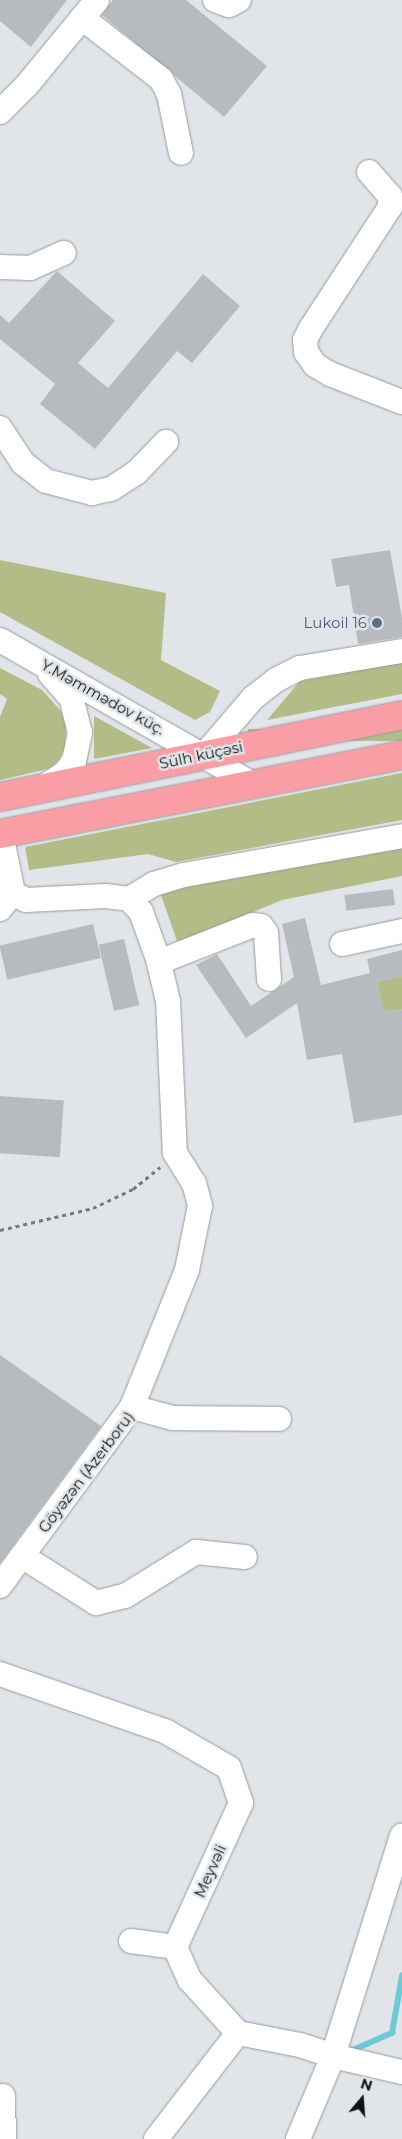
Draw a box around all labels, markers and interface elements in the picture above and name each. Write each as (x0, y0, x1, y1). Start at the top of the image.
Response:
place label: Lukoil 16 (304, 614, 367, 632)
marker: Lukoil 16 (371, 617, 383, 629)
street label: Y.Məmmədov küç. (38, 656, 168, 738)
street label: Sülh küçəsi (158, 737, 244, 773)
street label: Göyəzən (Azerboru) (35, 1408, 137, 1536)
street label: Meyvəli (190, 1842, 230, 1900)
north arrow (337, 2074, 387, 2124)
text: N (358, 2074, 375, 2095)

